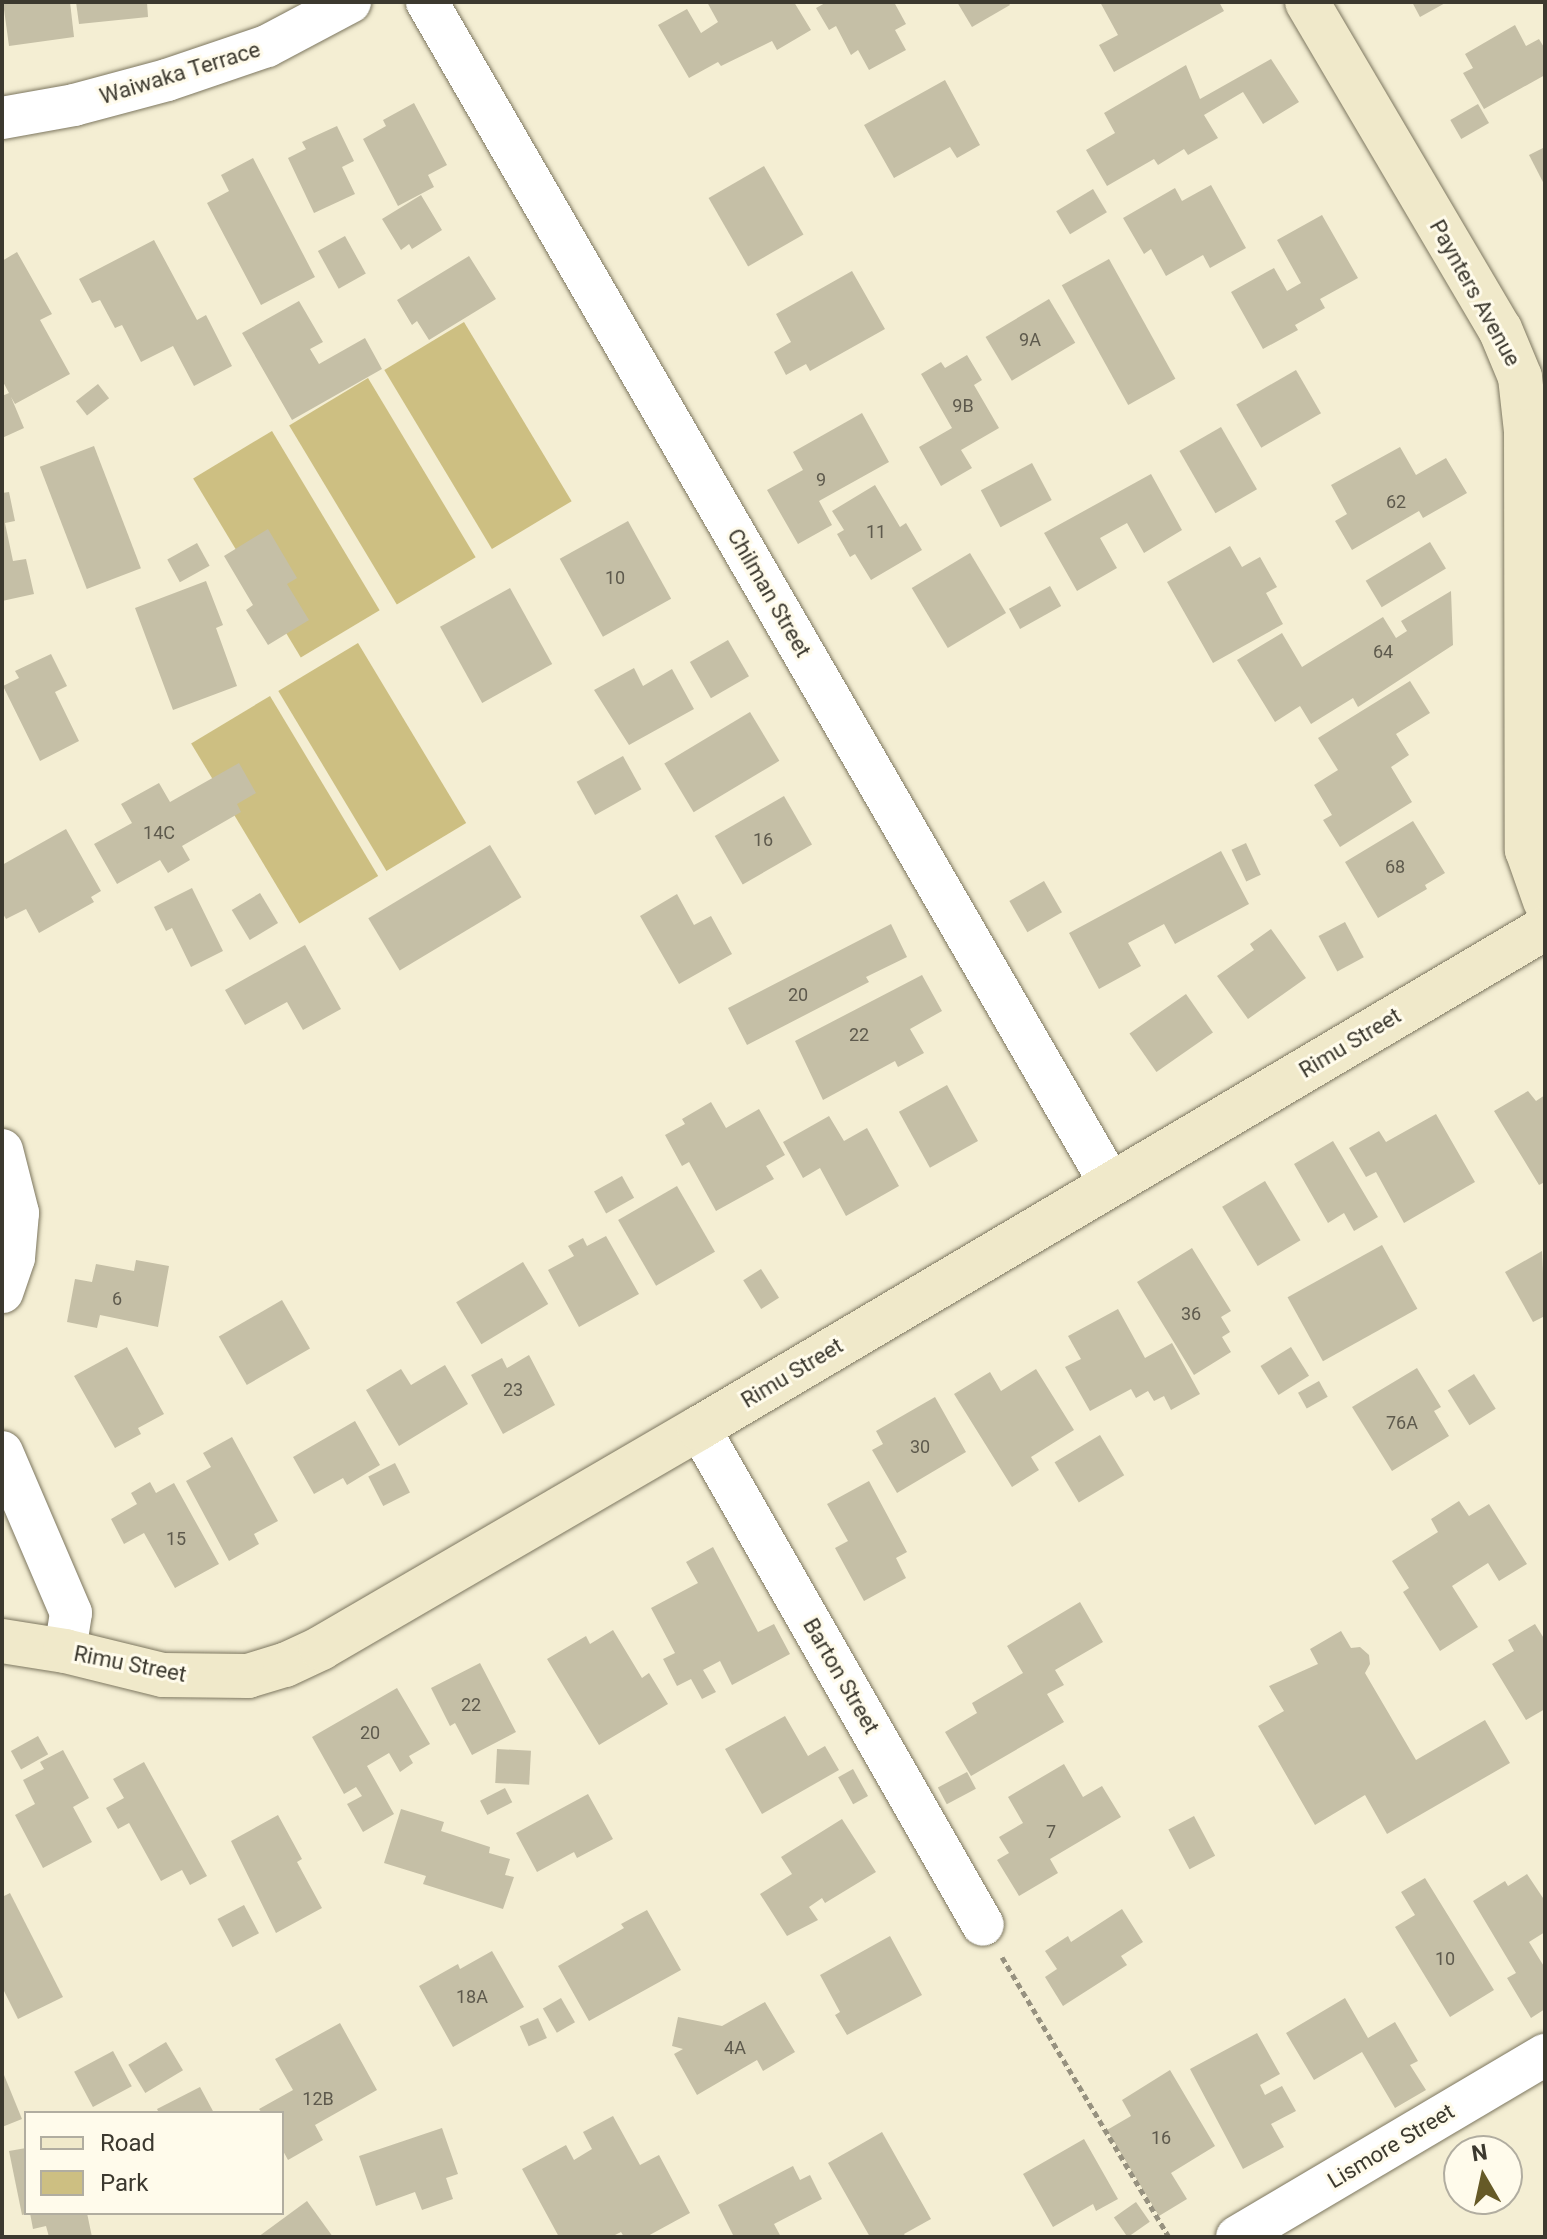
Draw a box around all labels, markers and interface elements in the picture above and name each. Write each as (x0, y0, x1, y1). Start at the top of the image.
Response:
street label: Waiwaka Terrace (96, 36, 264, 110)
street label: Paynters Avenue (1424, 215, 1526, 371)
house number: 9A (1019, 329, 1041, 351)
house number: 9B (952, 395, 974, 417)
house number: 9 (816, 469, 826, 491)
house number: 62 (1386, 491, 1406, 513)
house number: 11 (866, 521, 886, 543)
street label: Chilman Street (722, 524, 816, 662)
house number: 10 (605, 567, 625, 589)
house number: 64 (1373, 641, 1393, 663)
house number: 14C (143, 822, 175, 844)
house number: 16 (753, 829, 773, 851)
house number: 68 (1385, 856, 1405, 878)
house number: 20 (788, 984, 808, 1006)
street label: Rimu Street (1294, 1002, 1406, 1084)
house number: 22 (849, 1024, 869, 1046)
house number: 6 (112, 1288, 122, 1310)
house number: 36 (1181, 1303, 1201, 1325)
street label: Rimu Street (736, 1332, 848, 1414)
house number: 23 (503, 1379, 523, 1401)
house number: 76A (1386, 1412, 1418, 1434)
house number: 30 (910, 1436, 930, 1458)
house number: 15 (166, 1528, 186, 1550)
street label: Barton Street (797, 1614, 885, 1738)
street label: Rimu Street (72, 1640, 188, 1688)
house number: 22 (461, 1694, 481, 1716)
house number: 20 (360, 1722, 380, 1744)
house number: 7 (1046, 1821, 1056, 1843)
house number: 10 (1435, 1948, 1455, 1970)
house number: 18A (456, 1986, 488, 2008)
house number: 4A (724, 2037, 746, 2059)
house number: 12B (302, 2088, 334, 2110)
street label: Lismore Street (1323, 2098, 1459, 2194)
legend (24, 2111, 284, 2215)
house number: 16 (1151, 2127, 1171, 2149)
text: Road (100, 2129, 155, 2157)
north arrow (1443, 2135, 1523, 2215)
text: N (1470, 2139, 1489, 2166)
text: Park (100, 2169, 148, 2197)

